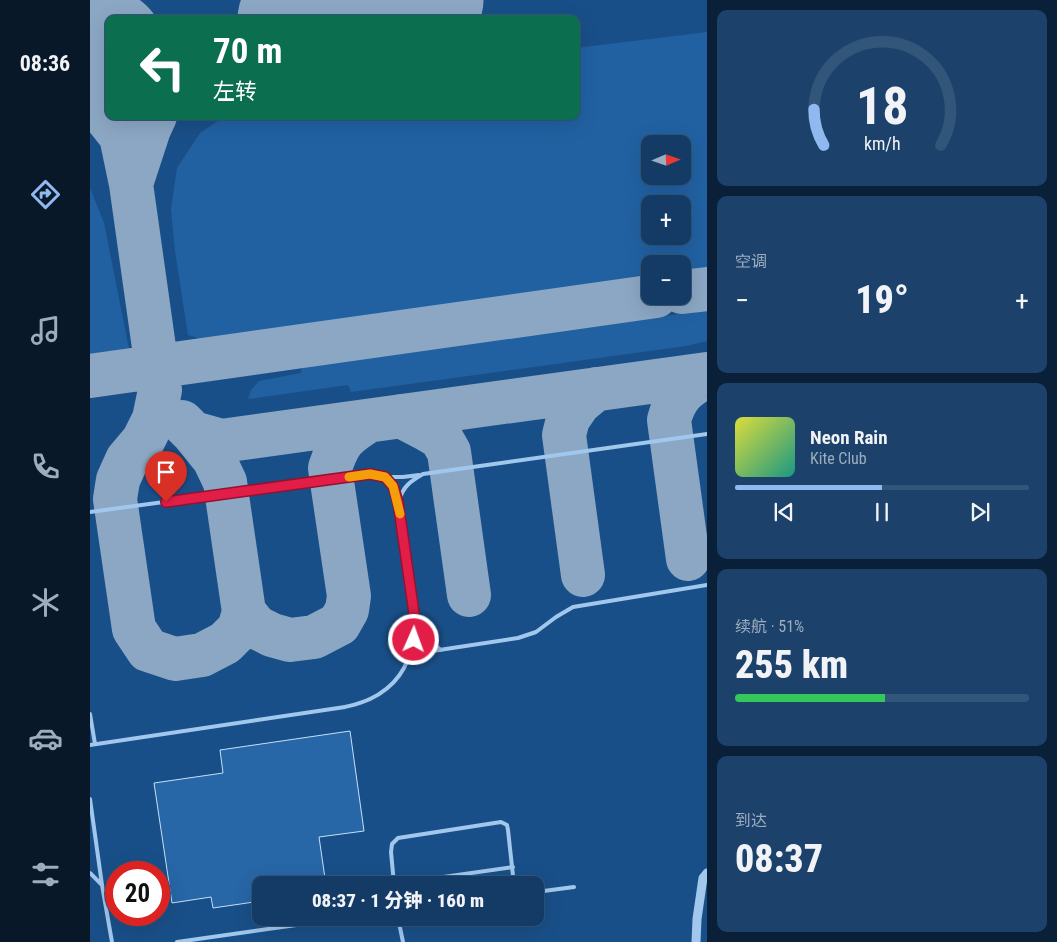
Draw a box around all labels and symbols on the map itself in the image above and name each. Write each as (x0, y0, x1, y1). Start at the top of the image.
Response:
north arrow (641, 135, 691, 185)
pin (145, 451, 187, 502)
position arrow (387, 613, 439, 665)
speed limit sign: 20 (105, 861, 170, 926)

